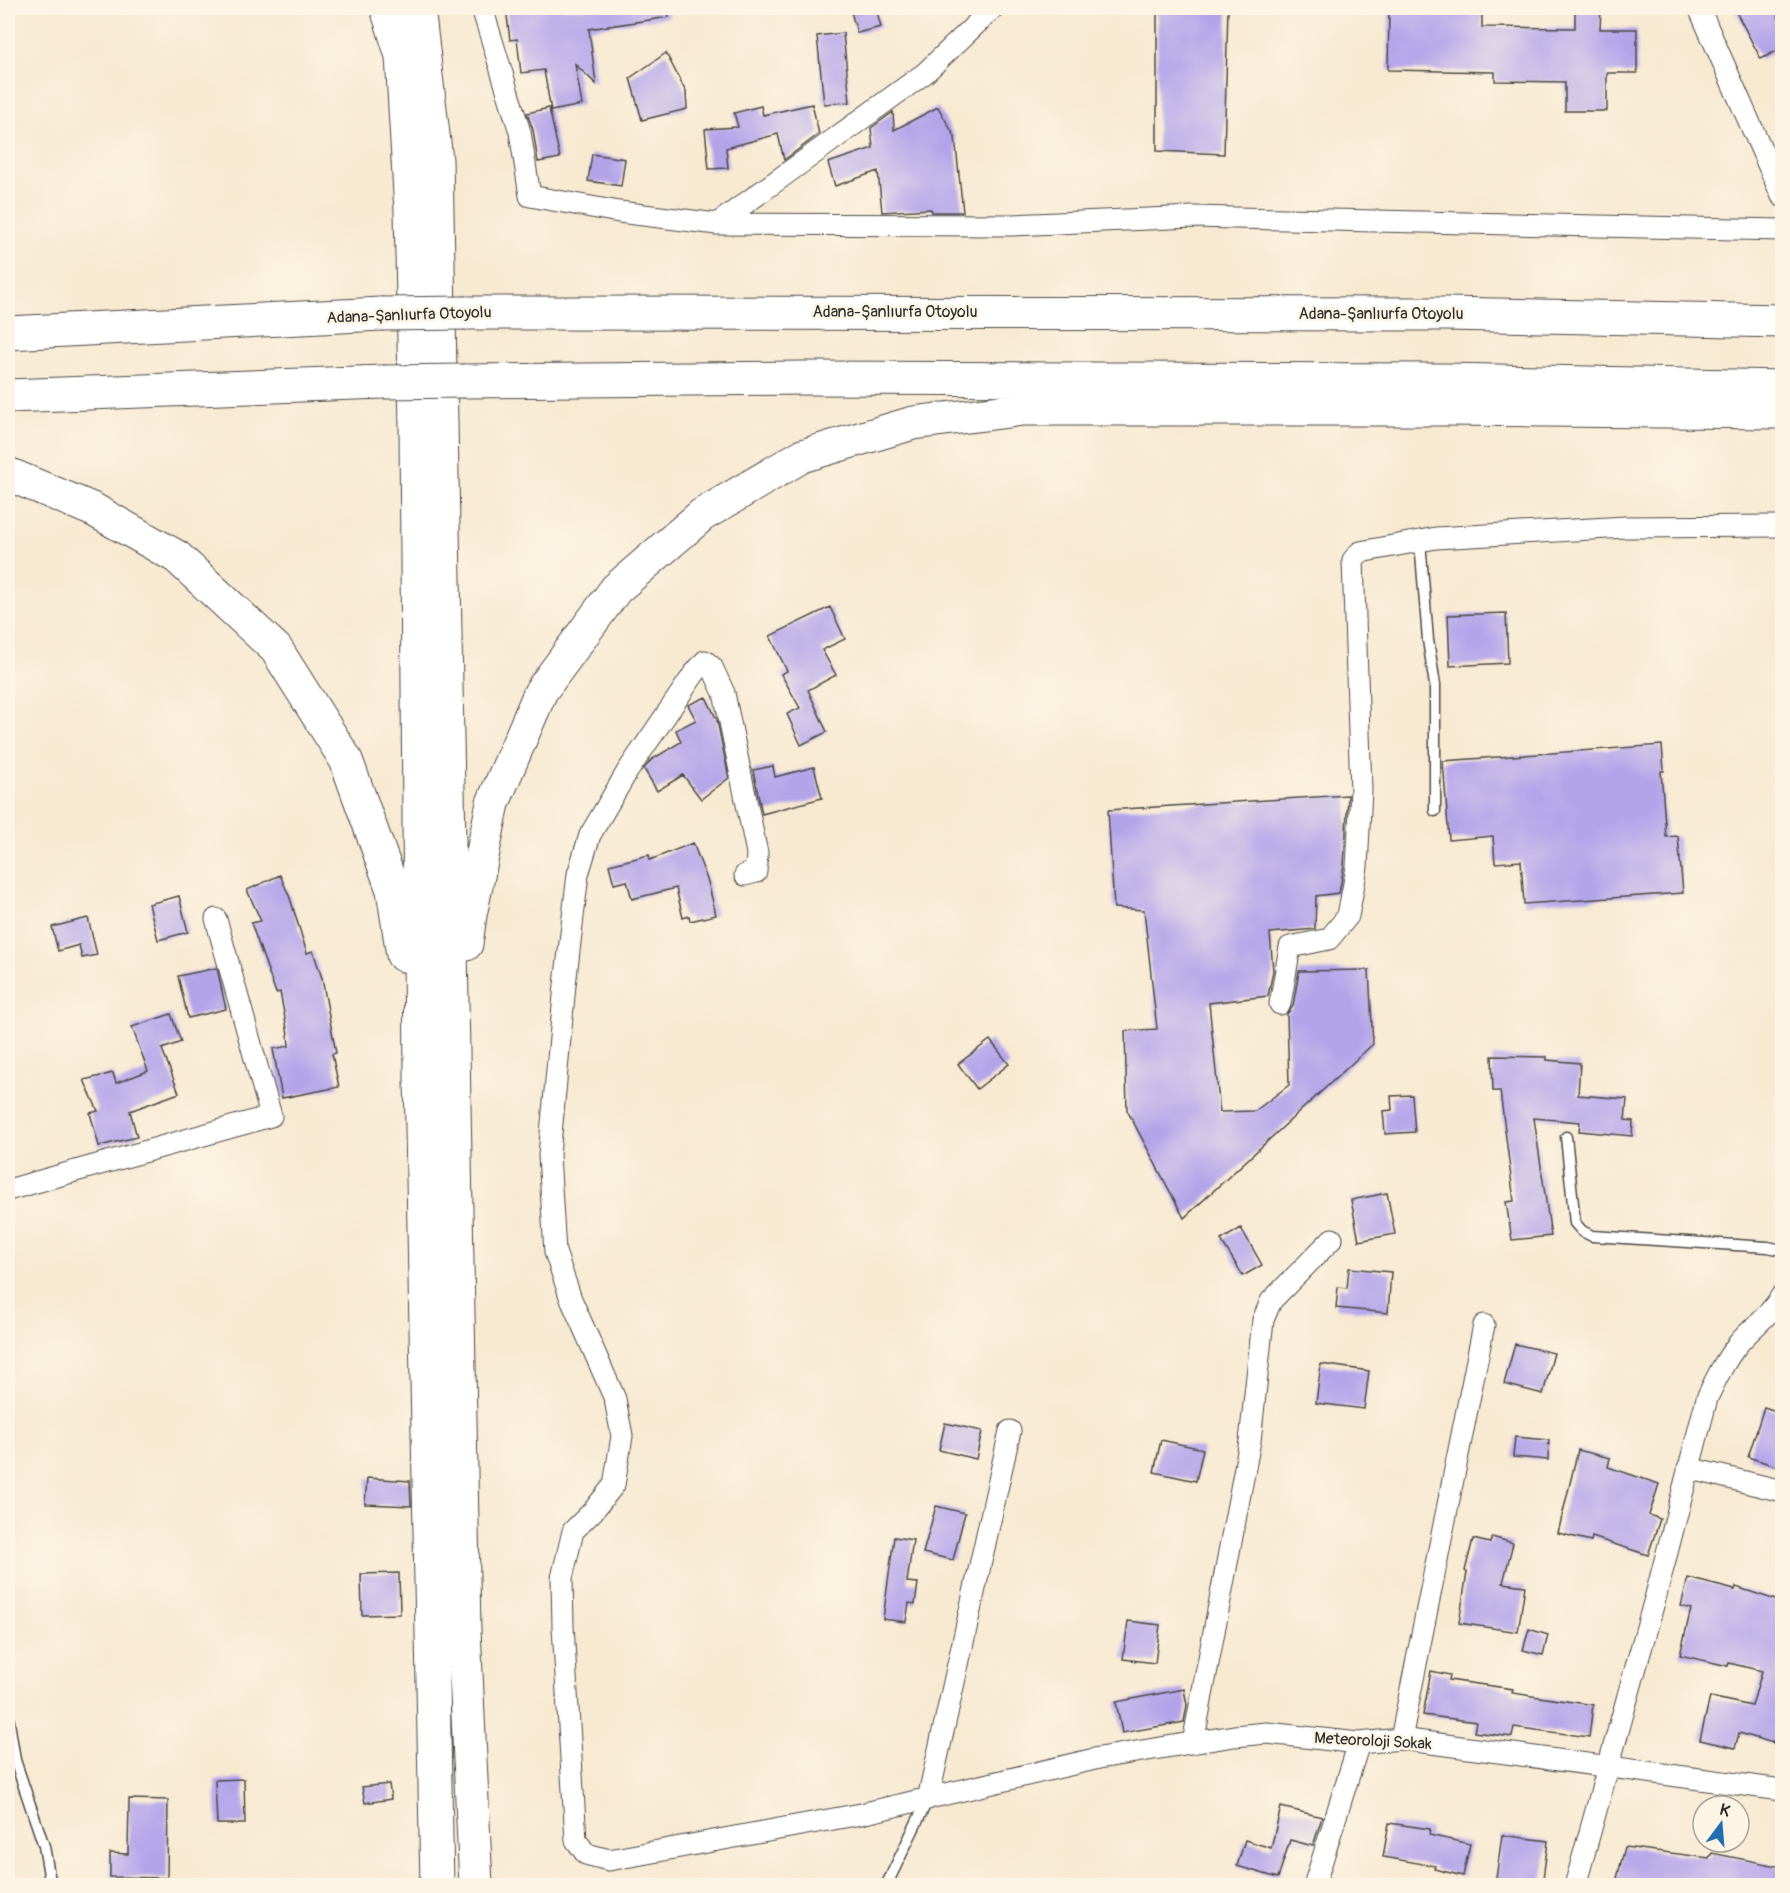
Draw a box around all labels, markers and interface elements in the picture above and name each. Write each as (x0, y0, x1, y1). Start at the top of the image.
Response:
street label: Adana-Şanlıurfa Otoyolu (326, 302, 492, 328)
street label: Adana-Şanlıurfa Otoyolu (812, 302, 978, 322)
street label: Adana-Şanlıurfa Otoyolu (1298, 304, 1464, 324)
street label: Meteoroloji Sokak (1314, 1728, 1432, 1754)
north arrow (1691, 1794, 1751, 1854)
text: K (1717, 1800, 1733, 1822)

